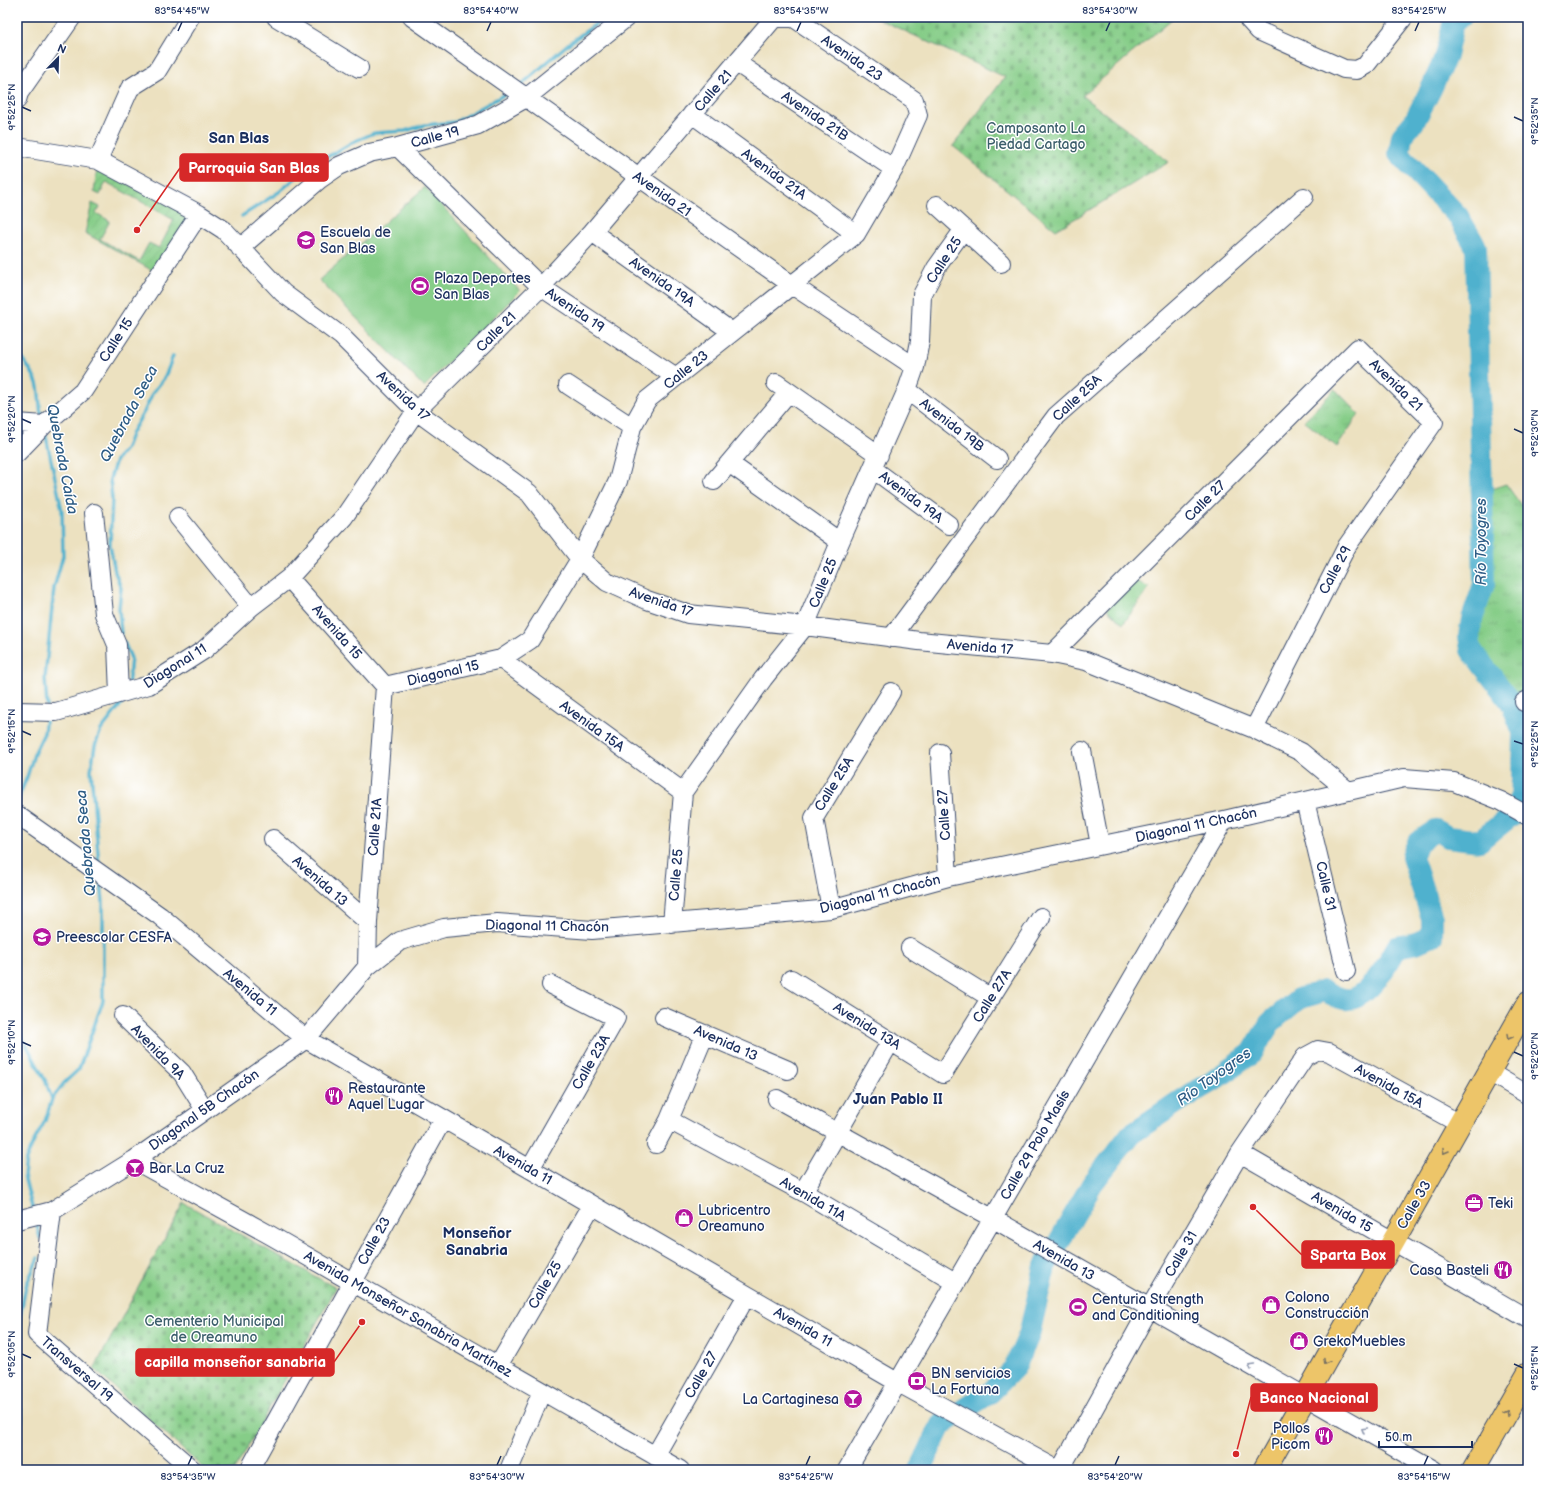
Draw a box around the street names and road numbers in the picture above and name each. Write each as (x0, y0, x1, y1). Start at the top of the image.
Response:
street label: Avenida 23 (818, 31, 886, 85)
street label: Calle 21 (690, 67, 736, 115)
street label: Avenida 21B (778, 87, 852, 145)
street label: Calle 19 (409, 122, 461, 152)
street label: Avenida 21A (738, 145, 810, 203)
street label: Avenida 21 (630, 168, 694, 220)
street label: Calle 25 (923, 233, 965, 287)
street label: Avenida 19A (626, 253, 698, 311)
street label: Avenida 19 (542, 284, 608, 336)
street label: Calle 21 (472, 308, 520, 356)
street label: Calle 15 (95, 315, 137, 365)
street label: Calle 23 (660, 347, 712, 393)
street label: Avenida 21 (1366, 355, 1426, 415)
street label: Avenida 17 (373, 367, 433, 425)
street label: Calle 25A (1049, 371, 1105, 425)
street label: Avenida 19B (916, 395, 988, 456)
street label: Avenida 19A (876, 467, 947, 527)
street label: Calle 27 (1181, 477, 1229, 525)
street label: Calle 29 (1315, 543, 1355, 597)
street label: Calle 25 (805, 556, 841, 610)
street label: Avenida 17 (627, 583, 695, 621)
street label: Avenida 15 (308, 601, 366, 663)
street label: Avenida 17 (946, 636, 1014, 658)
street label: Diagonal 11 (140, 640, 210, 692)
street label: Diagonal 15 (405, 656, 481, 690)
street label: Avenida 15A (556, 697, 628, 755)
street label: Calle 25A (811, 753, 858, 814)
street label: Calle 27 (934, 789, 954, 841)
street label: Calle 21A (364, 797, 386, 857)
street label: Diagonal 11 Chacón (1134, 804, 1258, 846)
street label: Calle 25 (665, 848, 687, 902)
street label: Avenida 13 (289, 852, 351, 910)
street label: Calle 31 (1312, 860, 1340, 912)
street label: Diagonal 11 Chacón (818, 871, 942, 917)
street label: Diagonal 11 Chacón (485, 916, 609, 936)
street label: Avenida 11 (220, 965, 280, 1019)
street label: Calle 27A (969, 966, 1015, 1026)
street label: Avenida 13A (830, 999, 904, 1054)
street label: Avenida 9A (127, 1021, 189, 1084)
street label: Avenida 13 (691, 1021, 761, 1065)
street label: Calle 23A (568, 1031, 614, 1093)
street label: Avenida 15A (1352, 1060, 1427, 1112)
street label: Diagonal 5B Chacón (146, 1066, 262, 1154)
street label: Calle 29 Polo Masís (997, 1087, 1073, 1203)
street label: Avenida 11 (491, 1141, 555, 1189)
street label: Avenida 11A (777, 1173, 849, 1225)
street label: Calle 33 (1393, 1178, 1435, 1232)
street label: Avenida 15 (1309, 1188, 1375, 1236)
street label: Calle 23 (354, 1214, 394, 1268)
street label: Calle 31 (1161, 1228, 1201, 1280)
street label: Avenida 13 (1030, 1236, 1098, 1284)
street label: Avenida Monseñor Sanabria Martínez (301, 1247, 515, 1381)
street label: Calle 25 (525, 1258, 565, 1312)
street label: Avenida 11 (771, 1303, 835, 1351)
street label: Transversal 19 (37, 1333, 117, 1405)
street label: Calle 27 (681, 1348, 721, 1401)

